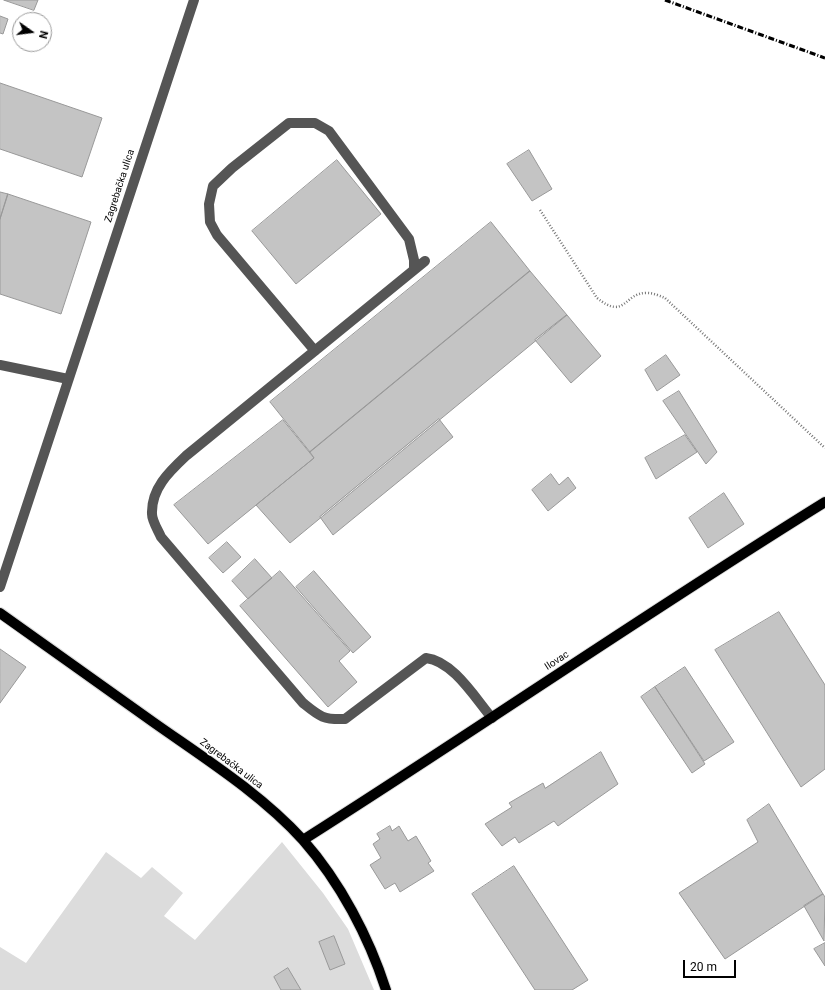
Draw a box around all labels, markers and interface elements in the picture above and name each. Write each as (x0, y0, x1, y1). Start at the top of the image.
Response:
north arrow (12, 12, 52, 52)
text: N (36, 29, 50, 40)
street label: Zagrebačka ulica (103, 148, 137, 224)
street label: Ilovac (543, 649, 571, 673)
street label: Zagrebačka ulica (197, 736, 265, 792)
scale bar (685, 952, 738, 978)
text: 20 m (690, 960, 717, 974)

